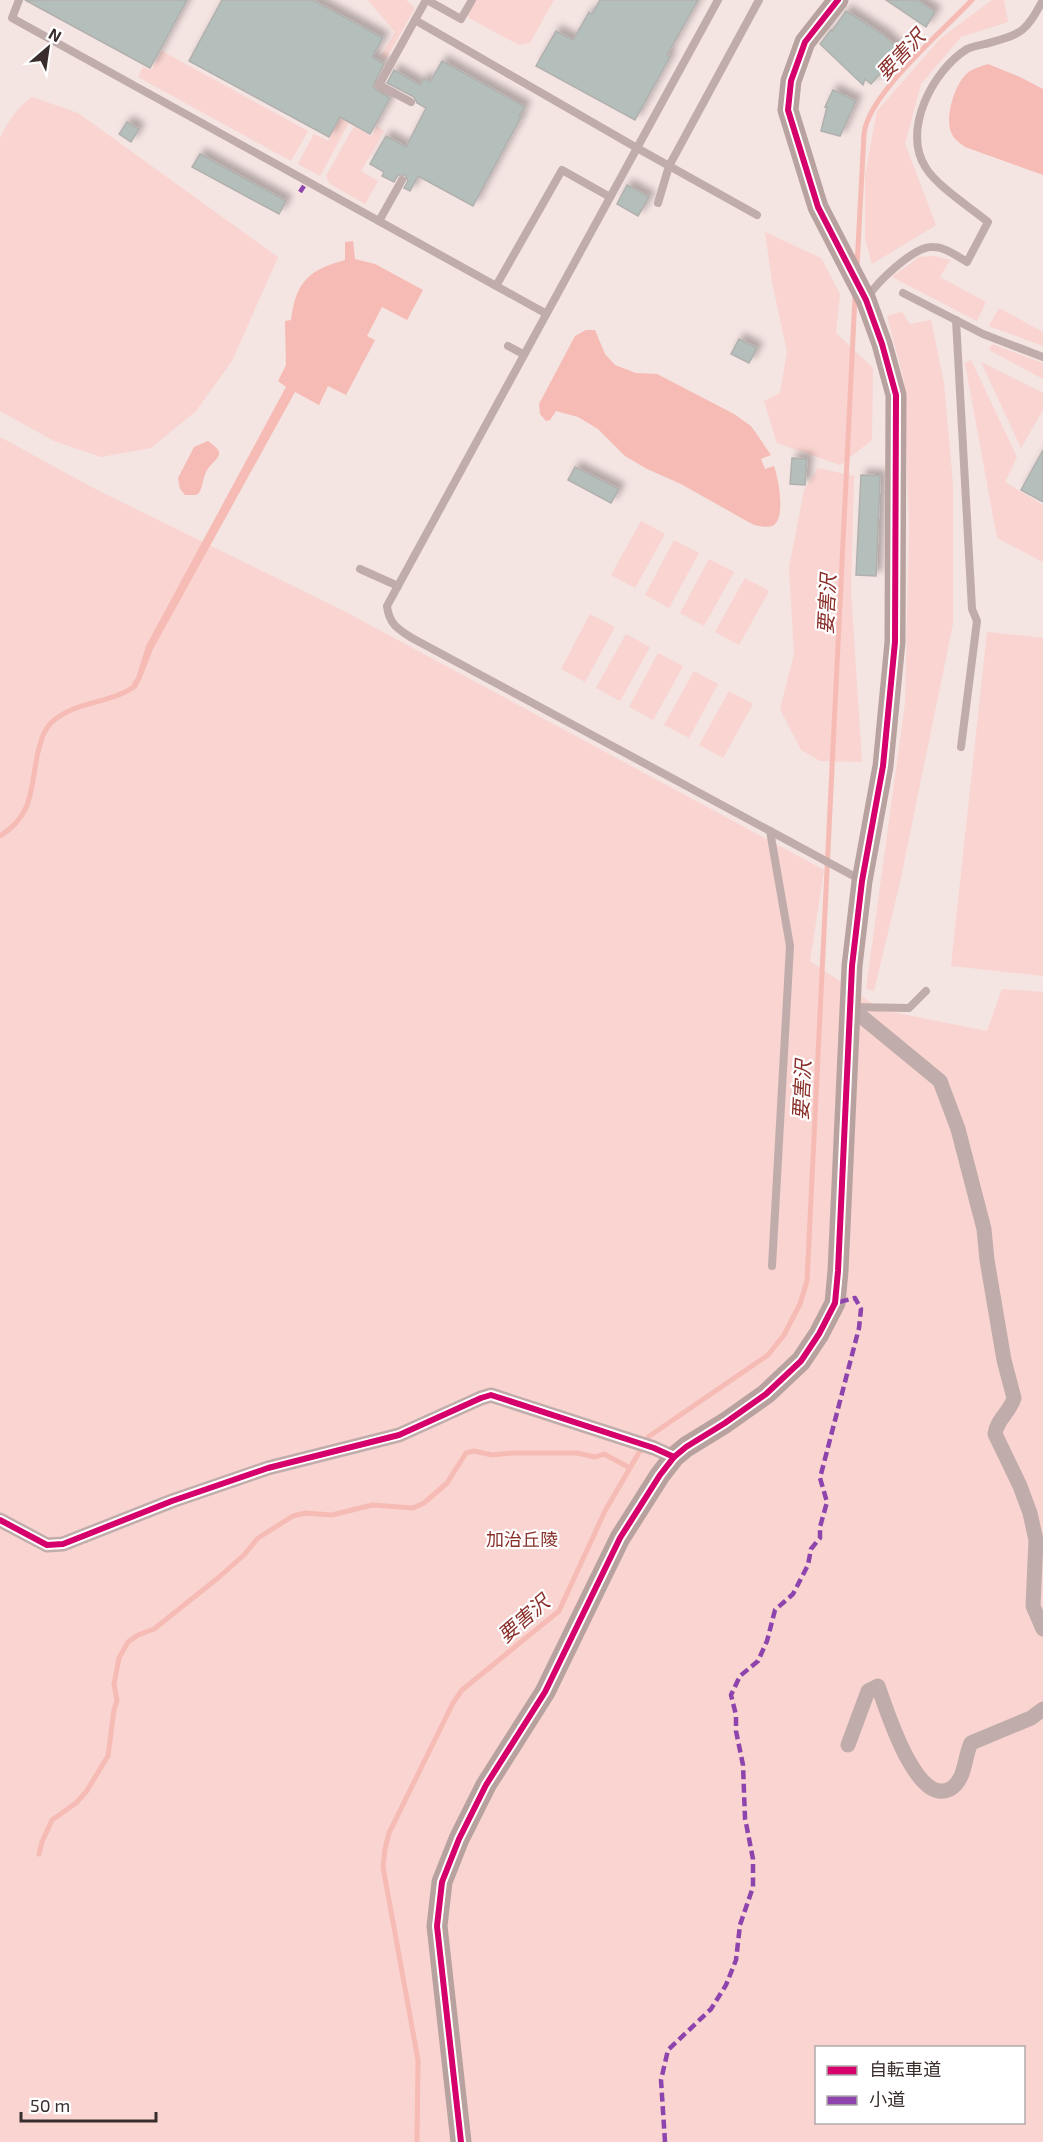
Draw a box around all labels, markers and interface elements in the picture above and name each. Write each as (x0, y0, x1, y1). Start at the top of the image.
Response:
north arrow (18, 18, 78, 78)
water label: 要害沢 (871, 22, 931, 84)
text: N (46, 23, 65, 46)
water label: 要害沢 (812, 570, 840, 635)
water label: 要害沢 (787, 1056, 815, 1121)
park label: 加治丘陵 (486, 1528, 558, 1550)
water label: 要害沢 (492, 1587, 556, 1647)
legend (815, 2046, 1025, 2124)
text: 自転車道 (869, 2058, 941, 2080)
scale bar (21, 2085, 156, 2123)
text: 小道 (869, 2088, 905, 2110)
text: 50 m (30, 2094, 70, 2116)

